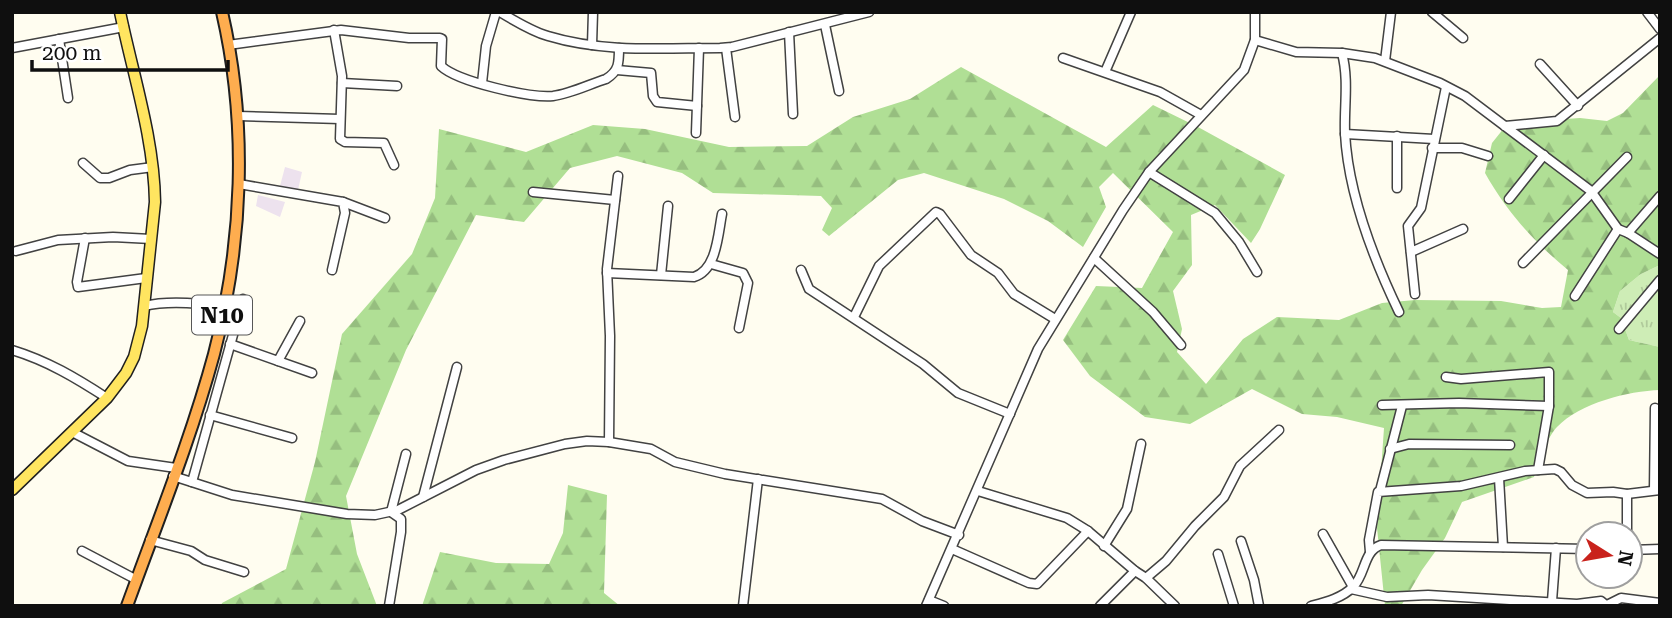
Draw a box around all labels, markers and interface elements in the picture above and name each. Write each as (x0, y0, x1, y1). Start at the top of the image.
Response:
scale bar (32, 28, 228, 72)
text: 200 m (42, 41, 102, 65)
road number: N10 (192, 296, 252, 334)
north arrow (1574, 520, 1644, 590)
text: N (1612, 549, 1638, 568)

